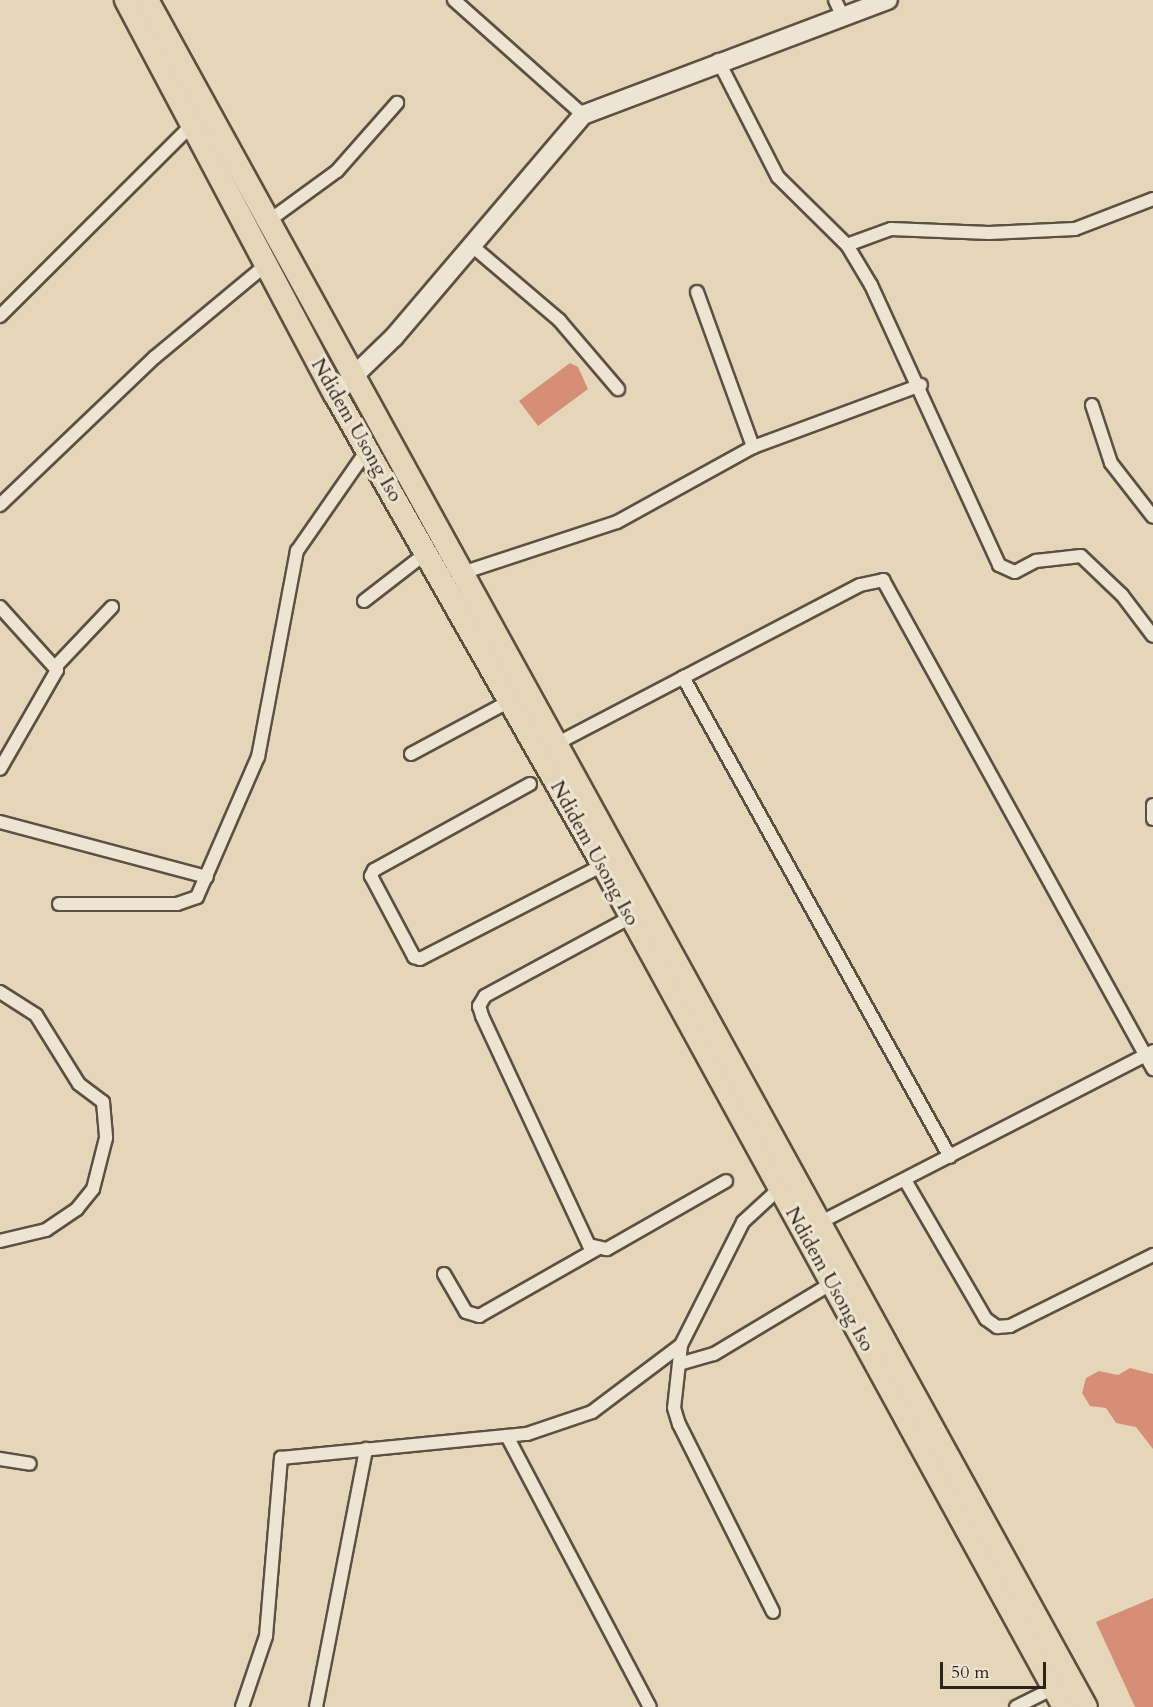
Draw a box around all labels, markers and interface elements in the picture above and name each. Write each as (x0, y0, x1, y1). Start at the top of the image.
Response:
street label: Ndidem Usong Iso (306, 354, 408, 506)
street label: Ndidem Usong Iso (545, 777, 645, 929)
street label: Ndidem Usong Iso (780, 1203, 880, 1355)
scale bar (943, 1650, 1050, 1688)
text: 50 m (951, 1660, 990, 1685)

